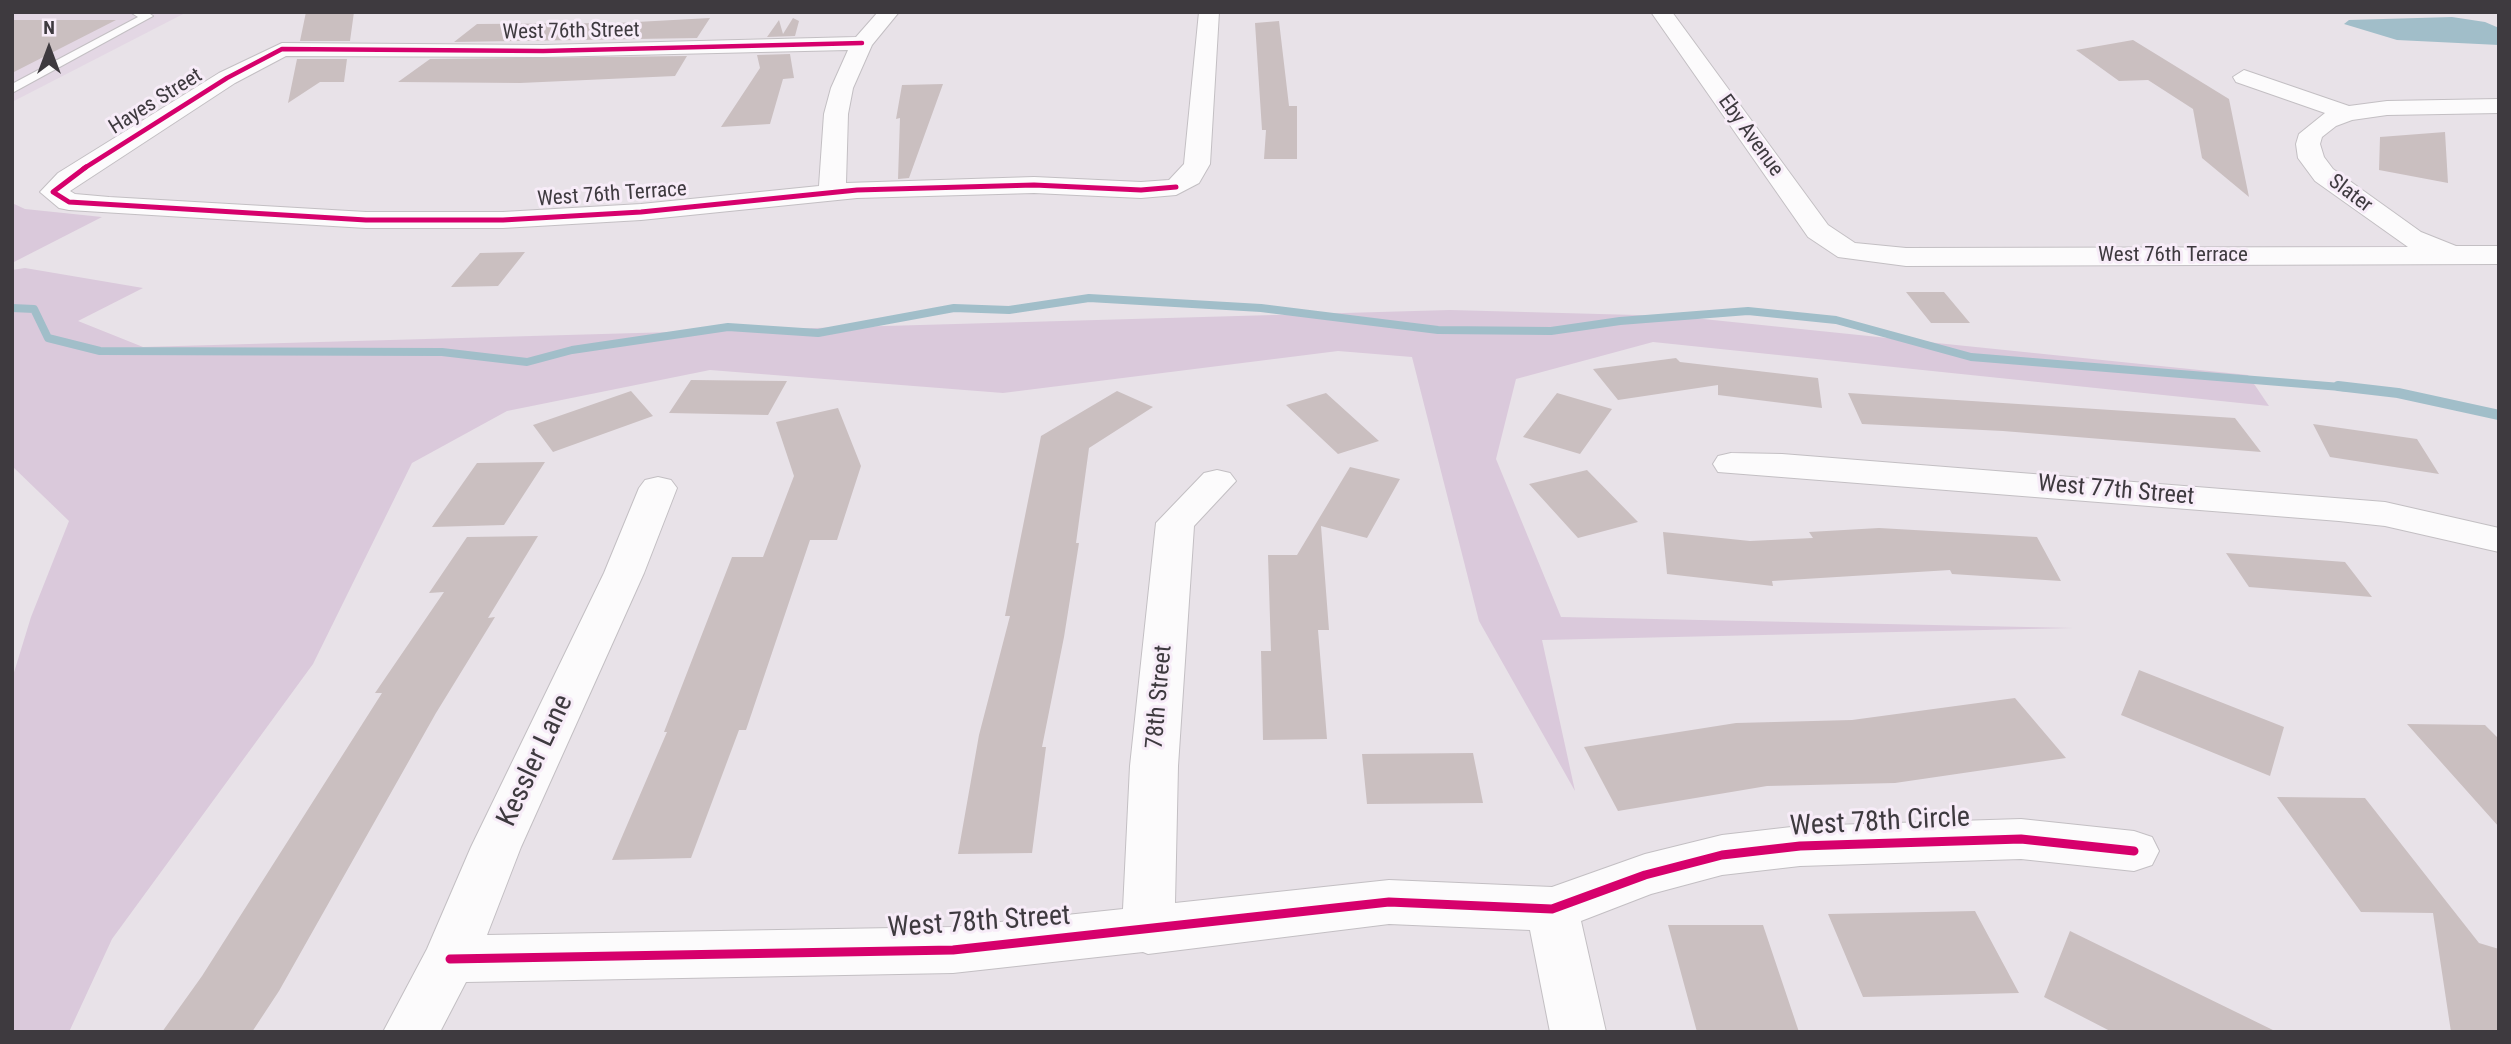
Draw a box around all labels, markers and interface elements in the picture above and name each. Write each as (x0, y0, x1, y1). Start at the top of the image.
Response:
north arrow (14, 14, 84, 84)
text: N (43, 16, 55, 39)
street label: West 76th Street (502, 18, 640, 46)
street label: Hayes Street (105, 63, 207, 141)
street label: Eby Avenue (1712, 90, 1788, 182)
street label: Slater (2323, 169, 2377, 219)
street label: West 76th Terrace (536, 177, 688, 213)
street label: West 76th Terrace (2098, 243, 2248, 269)
street label: West 77th Street (2037, 470, 2195, 512)
street label: 78th Street (1141, 644, 1179, 750)
street label: Kessler Lane (491, 690, 581, 832)
street label: West 78th Circle (1789, 802, 1971, 844)
street label: West 78th Street (887, 900, 1071, 946)

